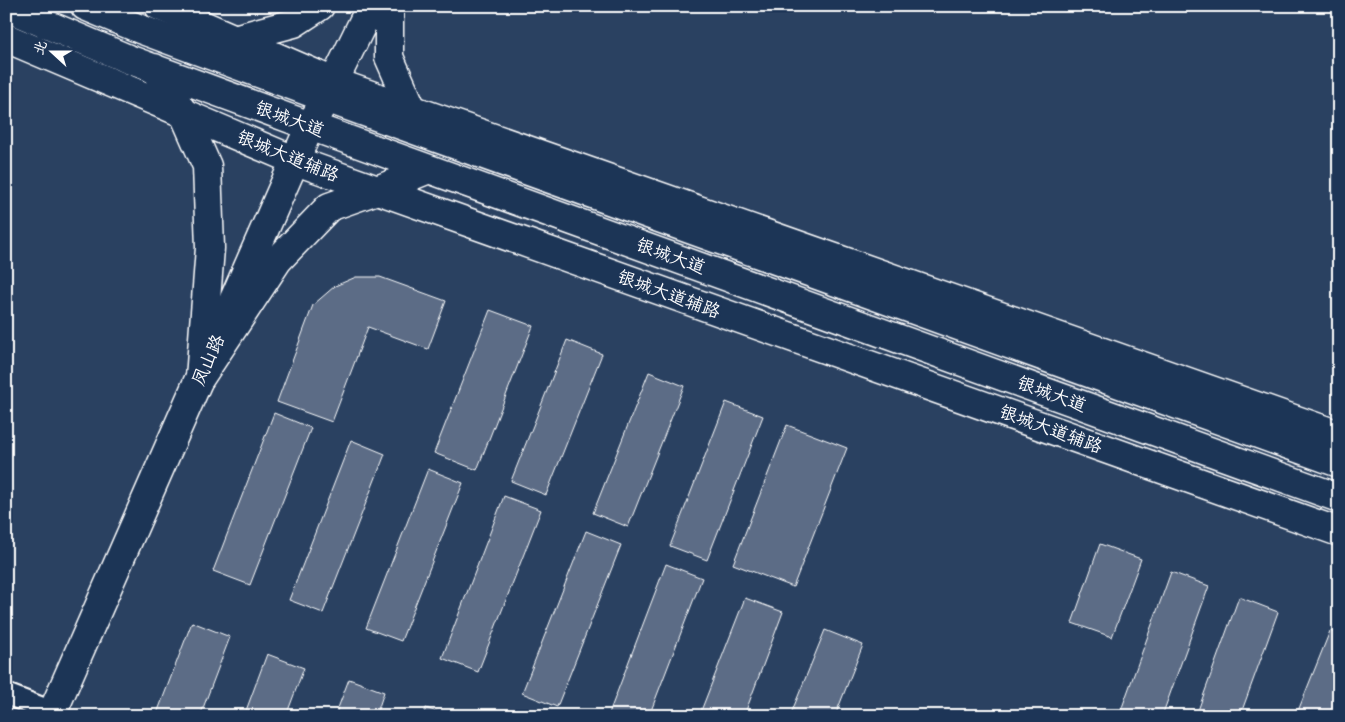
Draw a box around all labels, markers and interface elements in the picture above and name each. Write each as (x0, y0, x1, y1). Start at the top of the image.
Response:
north arrow (28, 28, 78, 78)
text: 北 (30, 38, 51, 57)
street label: 银城大道 (252, 96, 328, 143)
street label: 银城大道辅路 (233, 126, 342, 187)
street label: 银城大道 (633, 233, 709, 280)
street label: 银城大道辅路 (614, 265, 724, 324)
street label: 凤山路 (187, 331, 230, 390)
street label: 银城大道 (1014, 371, 1090, 418)
street label: 银城大道辅路 (996, 400, 1106, 459)

